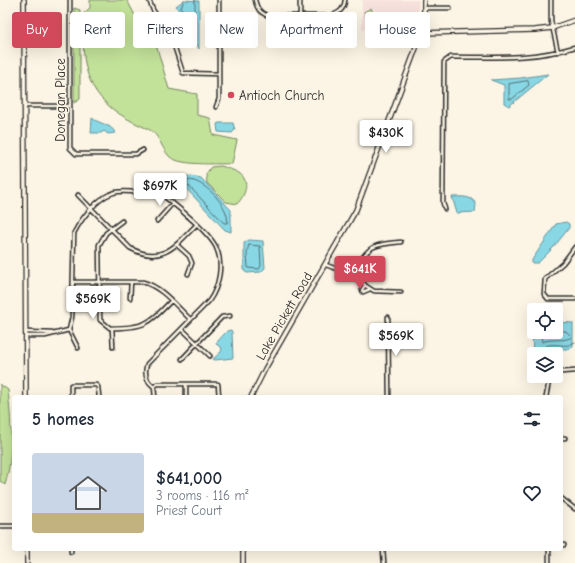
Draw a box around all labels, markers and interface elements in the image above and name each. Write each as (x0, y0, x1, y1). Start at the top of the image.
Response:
chip: Buy (12, 12, 62, 48)
chip: Rent (70, 12, 125, 48)
chip: Filters (133, 12, 197, 48)
chip: New (205, 12, 258, 48)
chip: Apartment (266, 12, 357, 48)
chip: House (365, 12, 430, 48)
street label: Donegan Place (53, 58, 68, 142)
place label: Antioch Church (239, 88, 324, 103)
marker: Antioch Church (226, 90, 236, 100)
pin: $430K (358, 120, 414, 154)
text: $430K (368, 125, 404, 140)
pin: $697K (132, 173, 188, 207)
text: $697K (143, 178, 177, 193)
pin: $641K (332, 256, 388, 290)
text: $641K (343, 261, 377, 276)
street label: Lake Pickett Road (253, 269, 315, 363)
pin: $569K (65, 286, 121, 320)
text: $569K (75, 291, 111, 306)
map controls (527, 303, 563, 383)
button: locate (527, 303, 563, 339)
pin: $569K (368, 323, 424, 357)
text: $569K (378, 328, 414, 343)
button: layers (527, 347, 563, 383)
icon: filters (521, 408, 543, 430)
text: 5 homes (32, 410, 94, 429)
icon: home (64, 469, 112, 517)
text: $641,000 (156, 469, 222, 488)
icon: heart (521, 482, 543, 504)
text: 3 rooms · 116 m² (156, 488, 248, 503)
text: Priest Court (156, 503, 222, 518)

